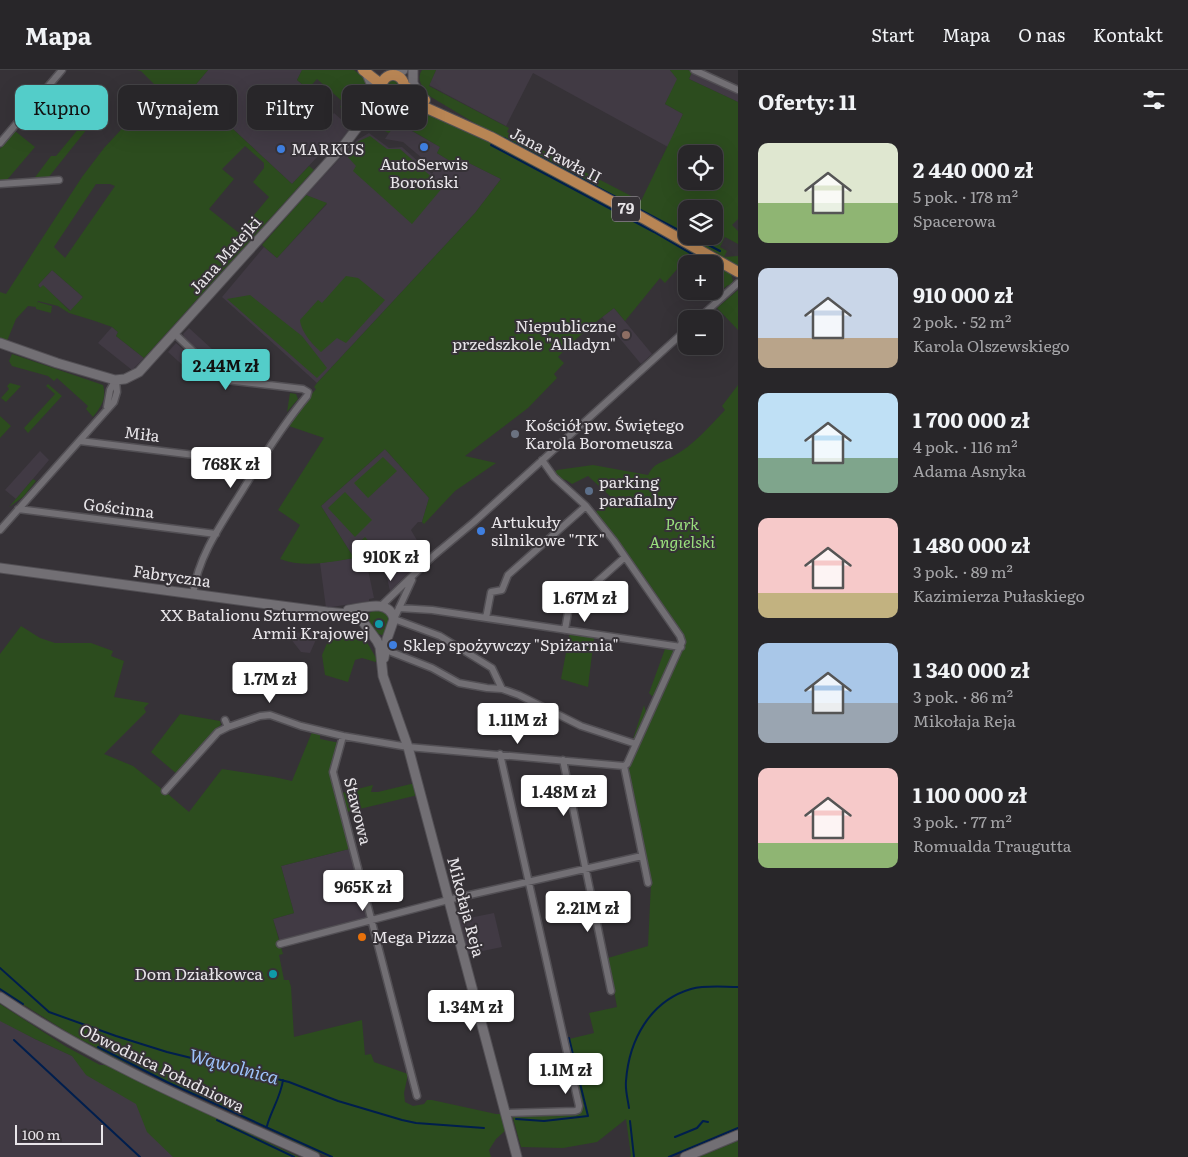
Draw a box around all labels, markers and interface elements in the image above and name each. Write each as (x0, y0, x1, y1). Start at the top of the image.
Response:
text: Mapa (25, 17, 92, 52)
text: Start (871, 21, 914, 48)
text: Mapa (942, 21, 990, 48)
text: O nas (1018, 21, 1065, 48)
text: Kontakt (1093, 21, 1163, 48)
chip: Kupno (15, 85, 108, 130)
chip: Wynajem (118, 85, 237, 130)
chip: Filtry (247, 85, 332, 130)
chip: Nowe (342, 85, 427, 130)
text: Oferty: 11 (758, 85, 856, 116)
icon: filters (1140, 86, 1168, 114)
street label: Jana Pawła II (506, 120, 606, 188)
place label: MARKUS (291, 136, 364, 160)
marker: AutoSerwis Boroński (418, 141, 430, 153)
marker: MARKUS (275, 143, 287, 155)
map controls (678, 145, 723, 355)
button: locate (678, 145, 723, 190)
place label: AutoSerwis Boroński (380, 151, 468, 193)
text: 2 440 000 zł (913, 153, 1033, 184)
icon: home (798, 163, 858, 223)
text: 5 pok. · 178 m² (913, 184, 1018, 208)
road number: 79 (612, 196, 640, 222)
button: layers (678, 200, 723, 245)
text: Spacerowa (913, 208, 996, 232)
street label: Jana Matejki (183, 210, 266, 299)
button: + (678, 255, 723, 300)
text: 910 000 zł (913, 278, 1013, 309)
icon: home (798, 288, 858, 348)
text: 2 pok. · 52 m² (913, 309, 1011, 333)
button: − (678, 310, 723, 355)
place label: Niepubliczne przedszkole "Alladyn" (452, 313, 616, 355)
marker: Niepubliczne przedszkole "Alladyn" (620, 329, 632, 341)
text: Karola Olszewskiego (913, 333, 1070, 357)
pin: 2.44M zł (174, 348, 278, 391)
text: 2.44M zł (193, 353, 259, 377)
text: 1 700 000 zł (913, 403, 1030, 434)
place label: Kościół pw. Świętego Karola Boromeusza (525, 412, 684, 454)
icon: home (798, 413, 858, 473)
street label: Miła (123, 419, 161, 447)
marker: Kościół pw. Świętego Karola Boromeusza (509, 428, 521, 440)
text: 4 pok. · 116 m² (913, 434, 1018, 458)
pin: 768K zł (185, 446, 277, 489)
text: 768K zł (202, 451, 260, 475)
text: Adama Asnyka (913, 458, 1026, 482)
place label: parking parafialny (599, 469, 677, 511)
marker: parking parafialny (583, 485, 595, 497)
street label: Gościnna (82, 491, 156, 523)
place label: Artukuły silnikowe "TK" (491, 509, 605, 551)
park label: Park Angielski (649, 511, 715, 553)
marker: Artukuły silnikowe "TK" (475, 525, 487, 537)
text: 1 480 000 zł (913, 528, 1030, 559)
icon: home (798, 538, 858, 598)
pin: 910K zł (345, 540, 437, 582)
text: 910K zł (363, 544, 419, 568)
street label: Fabryczna (132, 558, 213, 592)
text: 3 pok. · 89 m² (913, 559, 1013, 583)
pin: 1.67M zł (533, 580, 637, 623)
text: Kazimierza Pułaskiego (913, 583, 1085, 607)
text: 1.67M zł (553, 585, 617, 609)
place label: XX Batalionu Szturmowego Armii Krajowej (160, 602, 369, 644)
marker: XX Batalionu Szturmowego Armii Krajowej (373, 618, 385, 630)
place label: Sklep spożywczy "Spiżarnia" (403, 632, 619, 656)
marker: Sklep spożywczy "Spiżarnia" (387, 639, 399, 651)
text: 1 340 000 zł (913, 653, 1030, 684)
pin: 1.7M zł (224, 662, 316, 704)
icon: home (798, 663, 858, 723)
text: 1.7M zł (243, 666, 297, 690)
text: 3 pok. · 86 m² (913, 684, 1013, 708)
pin: 1.11M zł (466, 702, 570, 745)
text: 1.11M zł (489, 707, 547, 731)
text: Mikołaja Reja (913, 708, 1016, 732)
pin: 1.48M zł (512, 774, 616, 817)
street label: Stawowa (339, 775, 379, 847)
text: 1 100 000 zł (913, 778, 1027, 809)
text: 1.48M zł (532, 779, 596, 803)
icon: home (798, 788, 858, 848)
text: 3 pok. · 77 m² (913, 809, 1012, 833)
text: Romualda Traugutta (913, 833, 1071, 857)
street label: Mikołaja Reja (442, 854, 492, 960)
pin: 965K zł (317, 870, 409, 912)
text: 965K zł (334, 874, 392, 898)
pin: 2.21M zł (536, 890, 640, 933)
text: 2.21M zł (557, 895, 619, 919)
place label: Mega Pizza (372, 924, 456, 948)
marker: Mega Pizza (356, 931, 368, 943)
place label: Dom Działkowca (135, 961, 263, 985)
marker: Dom Działkowca (267, 968, 279, 980)
pin: 1.34M zł (419, 990, 523, 1032)
text: 1.34M zł (439, 994, 503, 1018)
street label: Obwodnica Południowa (76, 1017, 249, 1118)
water label: Wąwolnica (187, 1041, 283, 1091)
pin: 1.1M zł (520, 1052, 612, 1095)
text: 1.1M zł (540, 1057, 592, 1081)
scale bar (15, 1122, 102, 1145)
text: 100 m (22, 1124, 60, 1144)

